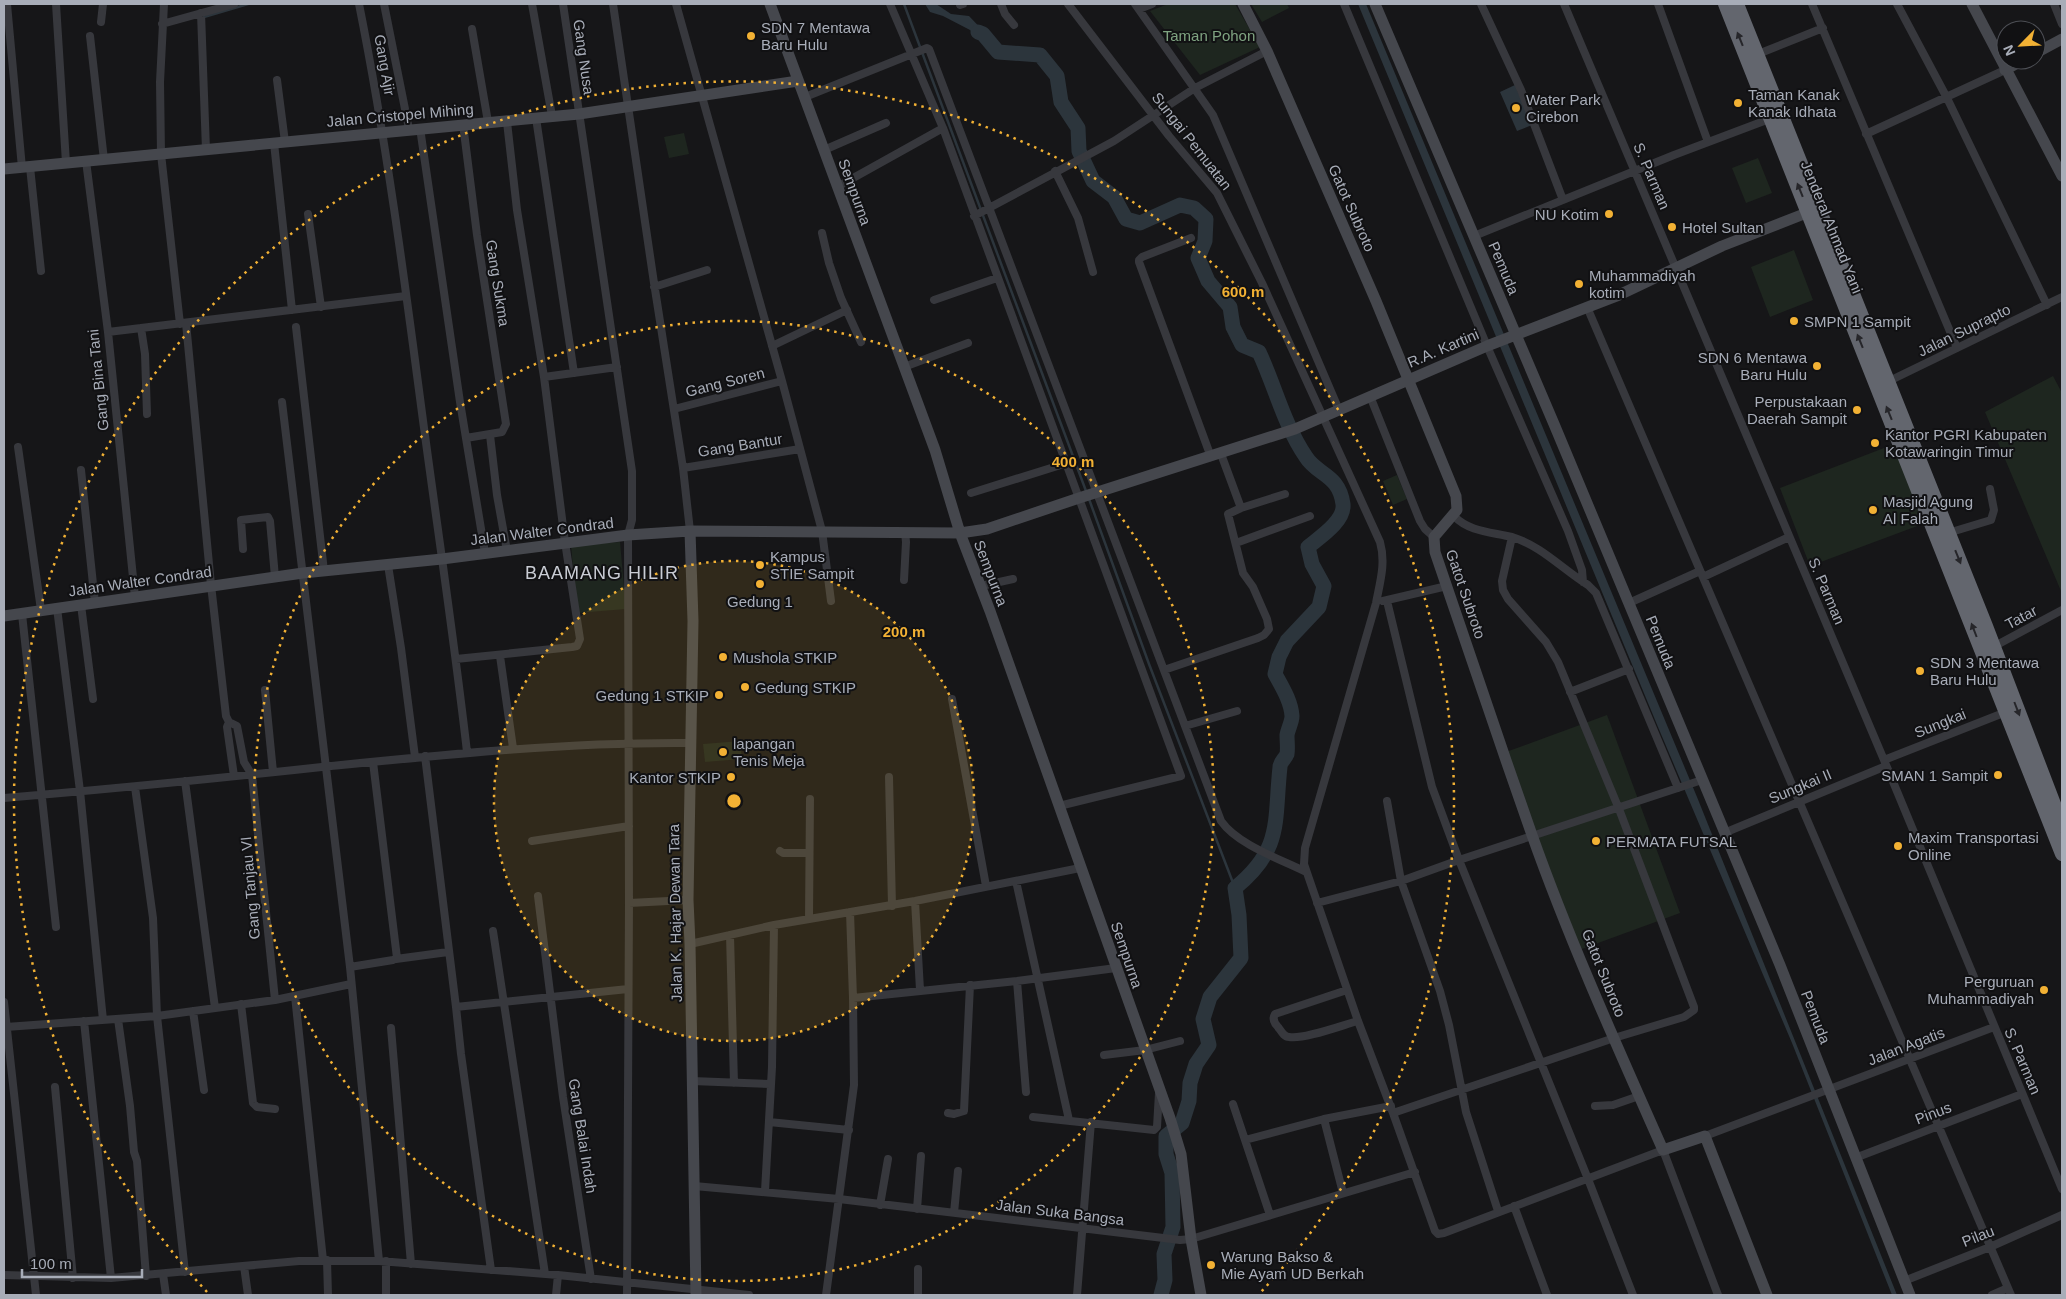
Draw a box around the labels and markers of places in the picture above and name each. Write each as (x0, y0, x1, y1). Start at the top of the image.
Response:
place label: SDN 7 Mentawa Baru Hulu (761, 19, 871, 53)
marker: SDN 7 Mentawa Baru Hulu (745, 30, 757, 42)
place label: Taman Kanak Kanak Idhata (1748, 86, 1840, 120)
place label: Water Park Cirebon (1526, 91, 1601, 125)
marker: Taman Kanak Kanak Idhata (1732, 97, 1744, 109)
marker: Water Park Cirebon (1510, 102, 1522, 114)
place label: NU Kotim (1535, 206, 1599, 223)
marker: NU Kotim (1603, 208, 1615, 220)
place label: Hotel Sultan (1682, 219, 1764, 236)
marker: Hotel Sultan (1666, 221, 1678, 233)
place label: Muhammadiyah kotim (1589, 267, 1696, 301)
marker: Muhammadiyah kotim (1573, 278, 1585, 290)
place label: SMPN 1 Sampit (1804, 313, 1912, 330)
marker: SMPN 1 Sampit (1788, 315, 1800, 327)
place label: SDN 6 Mentawa Baru Hulu (1698, 349, 1808, 383)
marker: SDN 6 Mentawa Baru Hulu (1811, 360, 1823, 372)
place label: Perpustakaan Daerah Sampit (1747, 393, 1848, 427)
marker: Perpustakaan Daerah Sampit (1851, 404, 1863, 416)
place label: Kantor PGRI Kabupaten Kotawaringin Timur (1885, 426, 2047, 460)
marker: Kantor PGRI Kabupaten Kotawaringin Timur (1869, 437, 1881, 449)
place label: Masjid Agung Al Falah (1883, 493, 1973, 527)
marker: Masjid Agung Al Falah (1867, 504, 1879, 516)
place label: Kampus STIE Sampit (770, 548, 855, 582)
marker: Kampus STIE Sampit (754, 559, 766, 571)
marker: Gedung 1 (754, 578, 766, 590)
place label: Gedung 1 (727, 593, 793, 610)
place label: Mushola STKIP (733, 649, 837, 666)
marker: Mushola STKIP (717, 651, 729, 663)
place label: SDN 3 Mentawa Baru Hulu (1930, 654, 2040, 688)
marker: SDN 3 Mentawa Baru Hulu (1914, 665, 1926, 677)
place label: Gedung STKIP (755, 679, 856, 696)
marker: Gedung STKIP (739, 681, 751, 693)
place label: Gedung 1 STKIP (596, 687, 709, 704)
marker: Gedung 1 STKIP (713, 689, 725, 701)
place label: lapangan Tenis Meja (733, 735, 805, 769)
marker: lapangan Tenis Meja (717, 746, 729, 758)
place label: SMAN 1 Sampit (1881, 767, 1989, 784)
place label: Kantor STKIP (629, 769, 721, 786)
marker: SMAN 1 Sampit (1992, 769, 2004, 781)
marker: Kantor STKIP (725, 771, 737, 783)
centre of rings (725, 792, 743, 810)
place label: Maxim Transportasi Online (1908, 829, 2039, 863)
place label: PERMATA FUTSAL (1606, 833, 1737, 850)
marker: PERMATA FUTSAL (1590, 835, 1602, 847)
marker: Maxim Transportasi Online (1892, 840, 1904, 852)
place label: Perguruan Muhammadiyah (1927, 973, 2034, 1007)
marker: Perguruan Muhammadiyah (2038, 984, 2050, 996)
place label: Warung Bakso & Mie Ayam UD Berkah (1221, 1248, 1364, 1282)
marker: Warung Bakso & Mie Ayam UD Berkah (1205, 1259, 1217, 1271)

